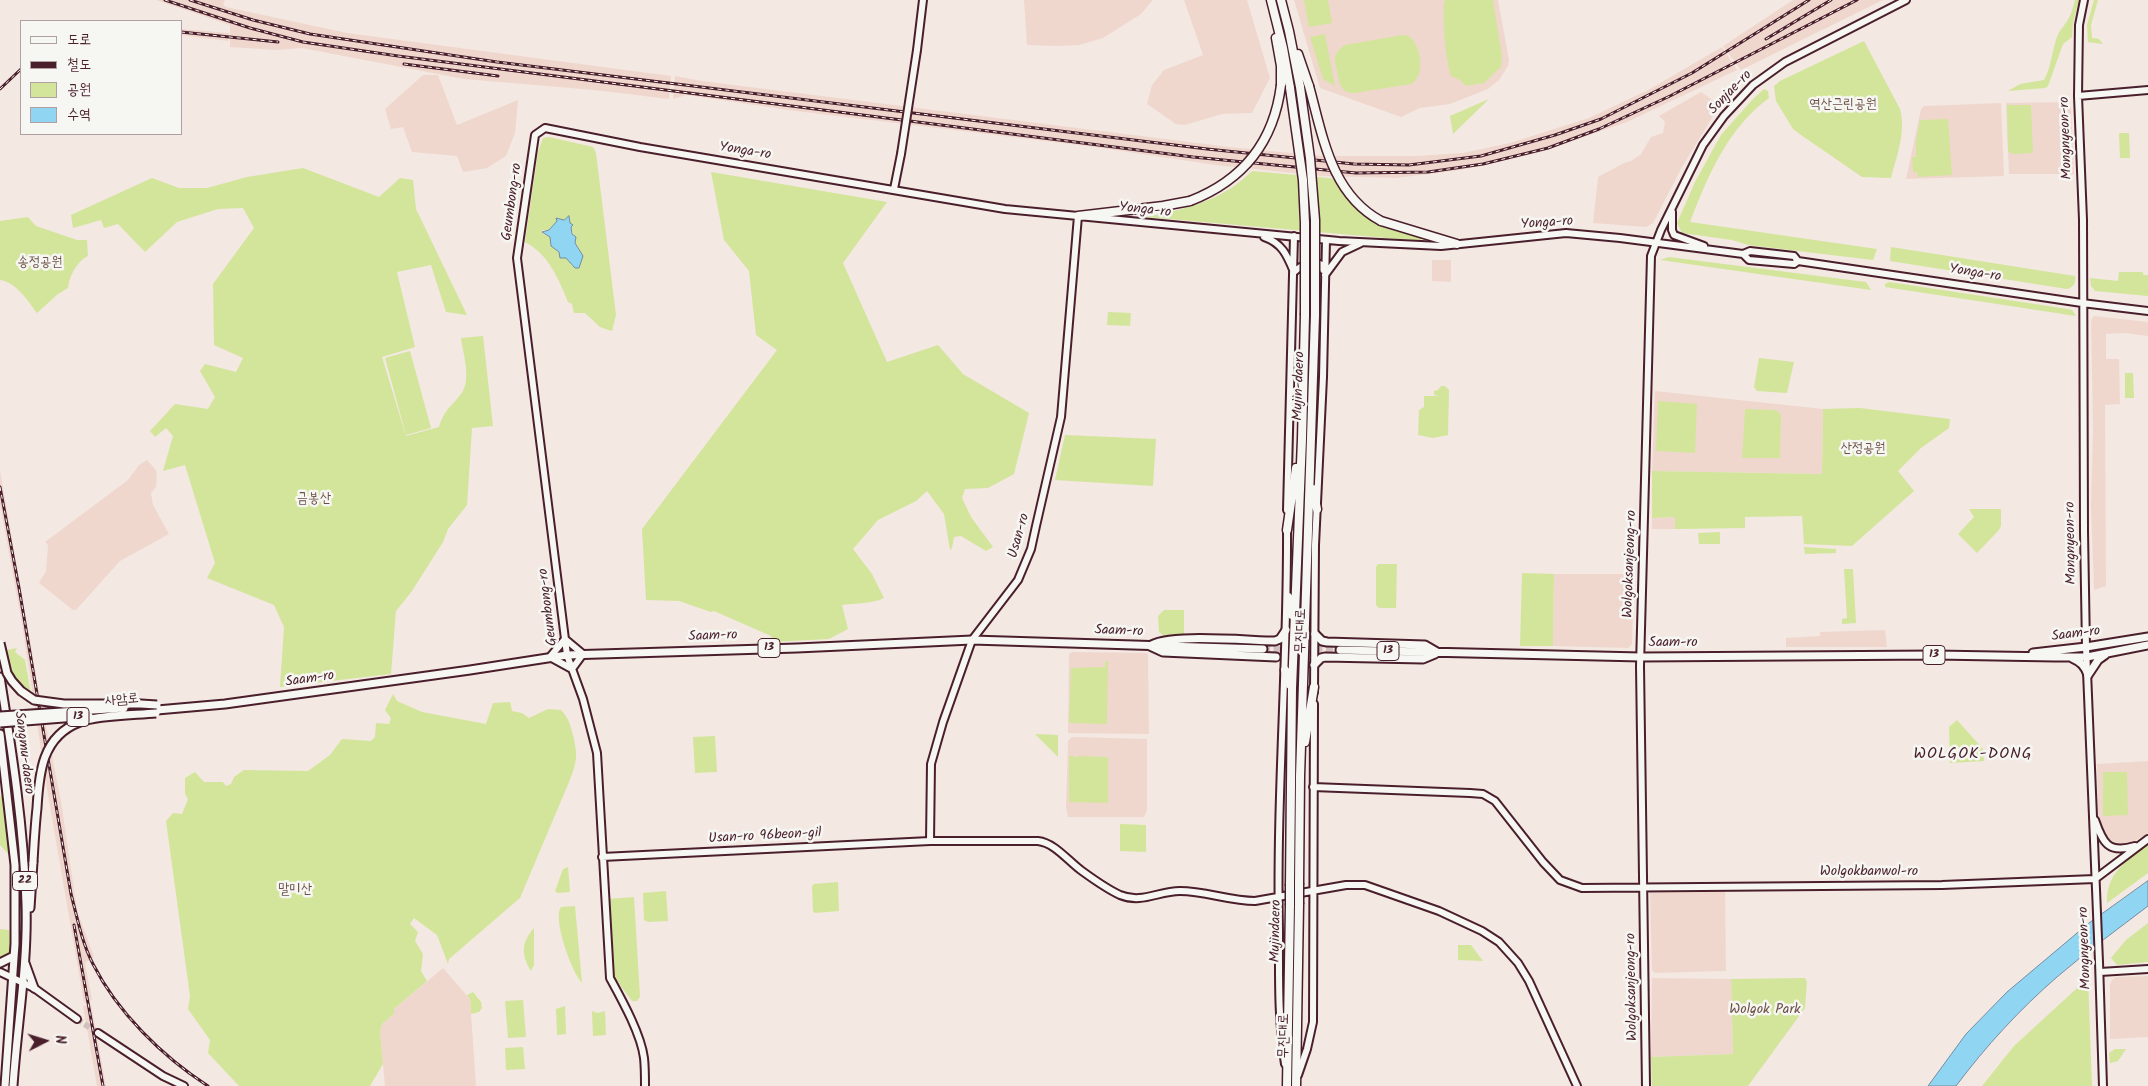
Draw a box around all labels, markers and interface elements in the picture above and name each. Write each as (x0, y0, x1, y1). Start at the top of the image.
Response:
legend (20, 20, 182, 135)
text: 도로 (67, 28, 91, 52)
text: 철도 (67, 53, 91, 77)
street label: Sonjae-ro (1706, 67, 1756, 119)
text: 공원 (67, 78, 91, 102)
street label: Mongnyeon-ro (2057, 96, 2077, 180)
park label: 역산근린공원 (1809, 98, 1877, 114)
text: 수역 (67, 103, 91, 127)
street label: Yonga-ro (718, 140, 772, 164)
street label: Geumbong-ro (499, 162, 527, 242)
street label: Yonga-ro (1118, 200, 1172, 222)
street label: Yonga-ro (1520, 214, 1574, 234)
park label: 송정공원 (17, 256, 63, 272)
street label: Yonga-ro (1948, 262, 2002, 286)
street label: Mujin-daero (1290, 351, 1310, 421)
park label: 산정공원 (1840, 442, 1886, 458)
park label: 금봉산 (297, 492, 331, 508)
street label: Mongnyeon-ro (2063, 501, 2081, 585)
street label: Wolgoksanjeong-ro (1621, 510, 1641, 618)
street label: Usan-ro (1006, 512, 1034, 560)
street label: Geumbong-ro (536, 567, 562, 647)
street label: 무진대로 (1293, 608, 1311, 654)
street label: Saam-ro (1094, 623, 1144, 641)
street label: Saam-ro (2051, 624, 2101, 646)
street label: Saam-ro (688, 628, 738, 646)
street label: Saam-ro (1648, 636, 1698, 652)
road number: 13 (758, 638, 780, 658)
road number: 13 (1377, 641, 1399, 660)
road number: 13 (1923, 646, 1945, 664)
street label: Saam-ro (285, 668, 335, 692)
street label: 사암로 (104, 691, 140, 711)
road number: 13 (67, 708, 89, 726)
street label: Sangmu-daero (10, 711, 36, 795)
district label: WOLGOK-DONG (1912, 745, 2034, 765)
street label: Usan-ro 96beon-gil (708, 826, 822, 848)
street label: Wolgokbanwol-ro (1820, 865, 1918, 881)
road number: 22 (12, 871, 38, 890)
park label: 말미산 (278, 883, 312, 899)
street label: Mujindaero (1268, 899, 1286, 963)
street label: Mongnyeon-ro (2076, 906, 2096, 990)
street label: Wolgoksanjeong-ro (1624, 933, 1642, 1041)
park label: Wolgok Park (1729, 1003, 1801, 1019)
street label: 무진대로 (1276, 1013, 1294, 1059)
north arrow (20, 1016, 70, 1066)
text: N (49, 1034, 71, 1045)

